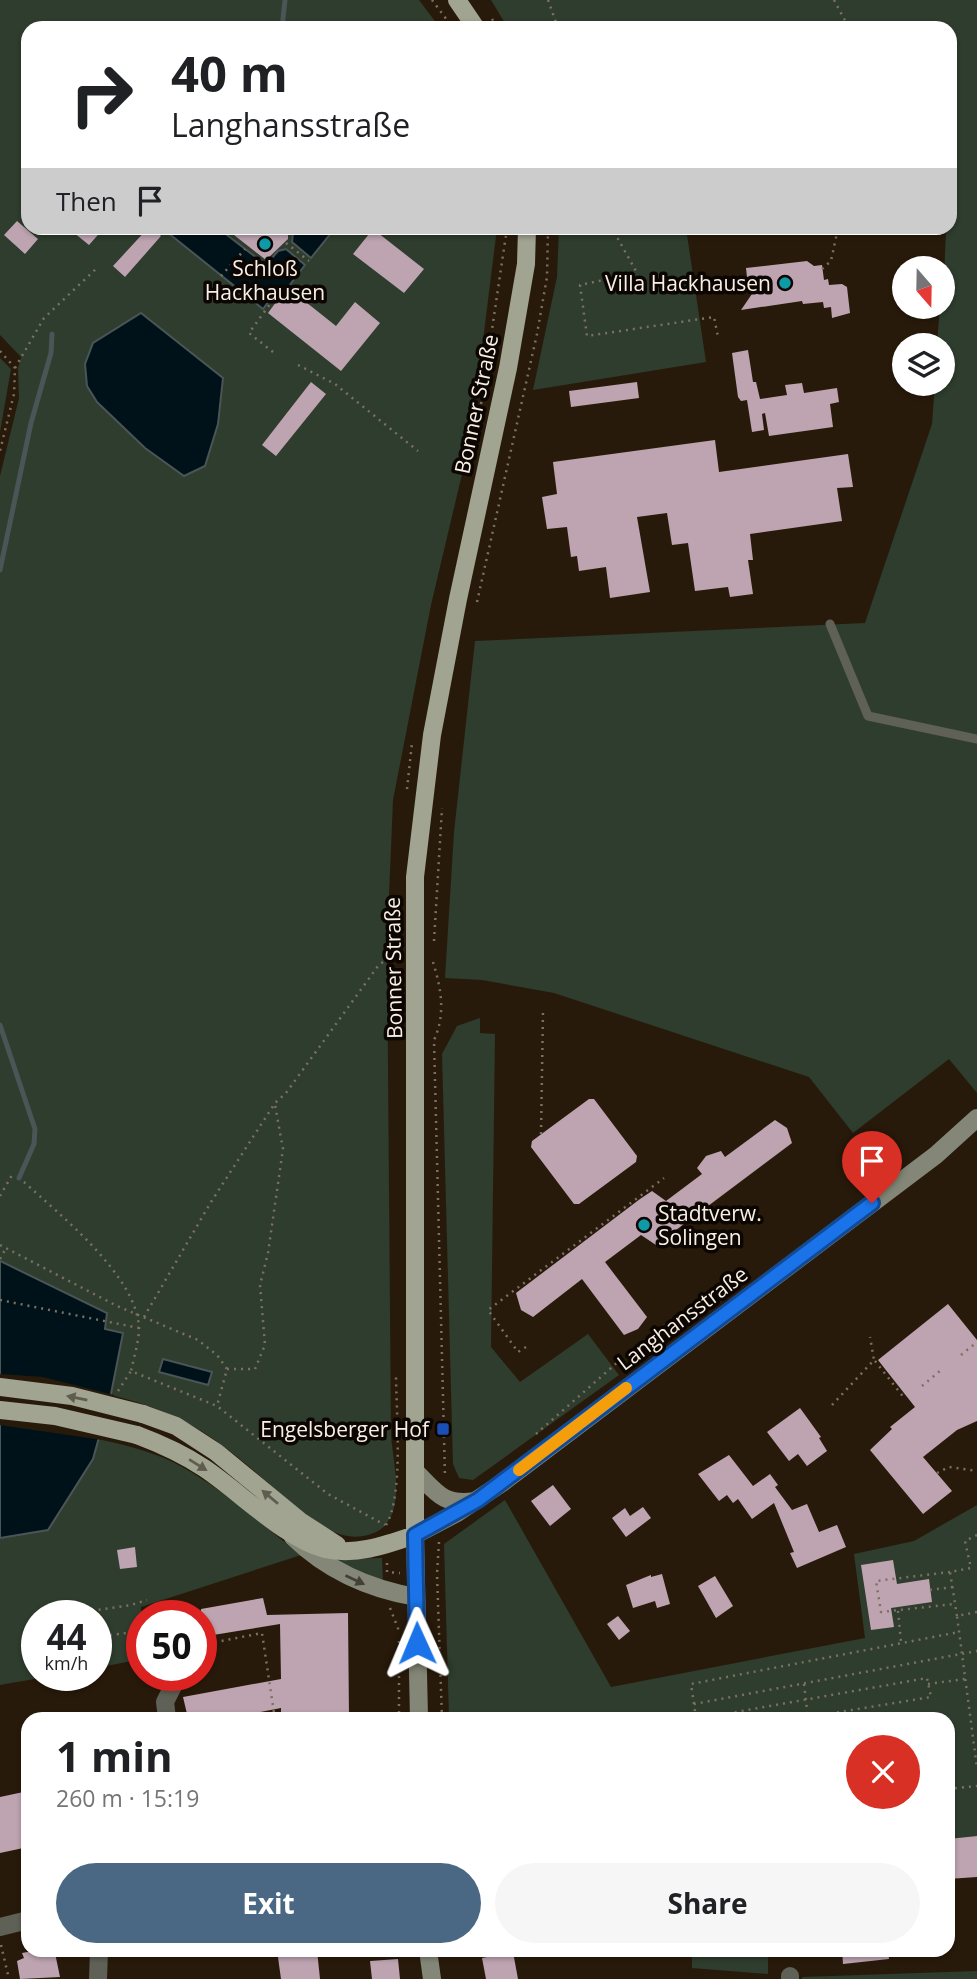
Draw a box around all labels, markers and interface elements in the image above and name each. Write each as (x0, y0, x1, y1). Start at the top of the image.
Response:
text: 40 m (171, 40, 288, 106)
icon: right (56, 49, 147, 140)
text: Langhansstraße (171, 103, 410, 146)
icon: arrive (131, 182, 169, 220)
text: Then (56, 183, 117, 219)
marker: Schloß Hackhausen (257, 236, 273, 252)
place label: Schloß Hackhausen (205, 254, 325, 306)
north arrow (892, 256, 956, 318)
map controls (892, 256, 955, 396)
place label: Villa Hackhausen (605, 269, 771, 297)
marker: Villa Hackhausen (777, 275, 793, 291)
street label: Bonner Straße (448, 332, 504, 476)
button: layers (892, 333, 955, 396)
street label: Bonner Straße (378, 897, 408, 1039)
pin (842, 1131, 902, 1203)
icon: arrive (853, 1142, 891, 1180)
place label: Stadtverw. Solingen (658, 1199, 762, 1251)
marker: Stadtverw. Solingen (636, 1217, 652, 1233)
street label: Langhansstraße (611, 1260, 753, 1376)
one-way arrow (66, 1392, 88, 1403)
place label: Engelsberger Hof (260, 1415, 431, 1443)
marker: Engelsberger Hof (435, 1421, 451, 1437)
one-way arrow (188, 1458, 207, 1471)
one-way arrow (262, 1490, 279, 1505)
one-way arrow (344, 1574, 365, 1585)
speed limit sign: 50 (126, 1600, 217, 1691)
position arrow (380, 1606, 454, 1680)
text: 44 (46, 1613, 87, 1660)
text: km/h (45, 1651, 88, 1675)
text: 1 min (56, 1727, 173, 1784)
button: close (846, 1735, 920, 1809)
text: 260 m · 15:19 (56, 1782, 199, 1814)
button: Exit (56, 1863, 481, 1943)
button: Share (495, 1863, 920, 1943)

